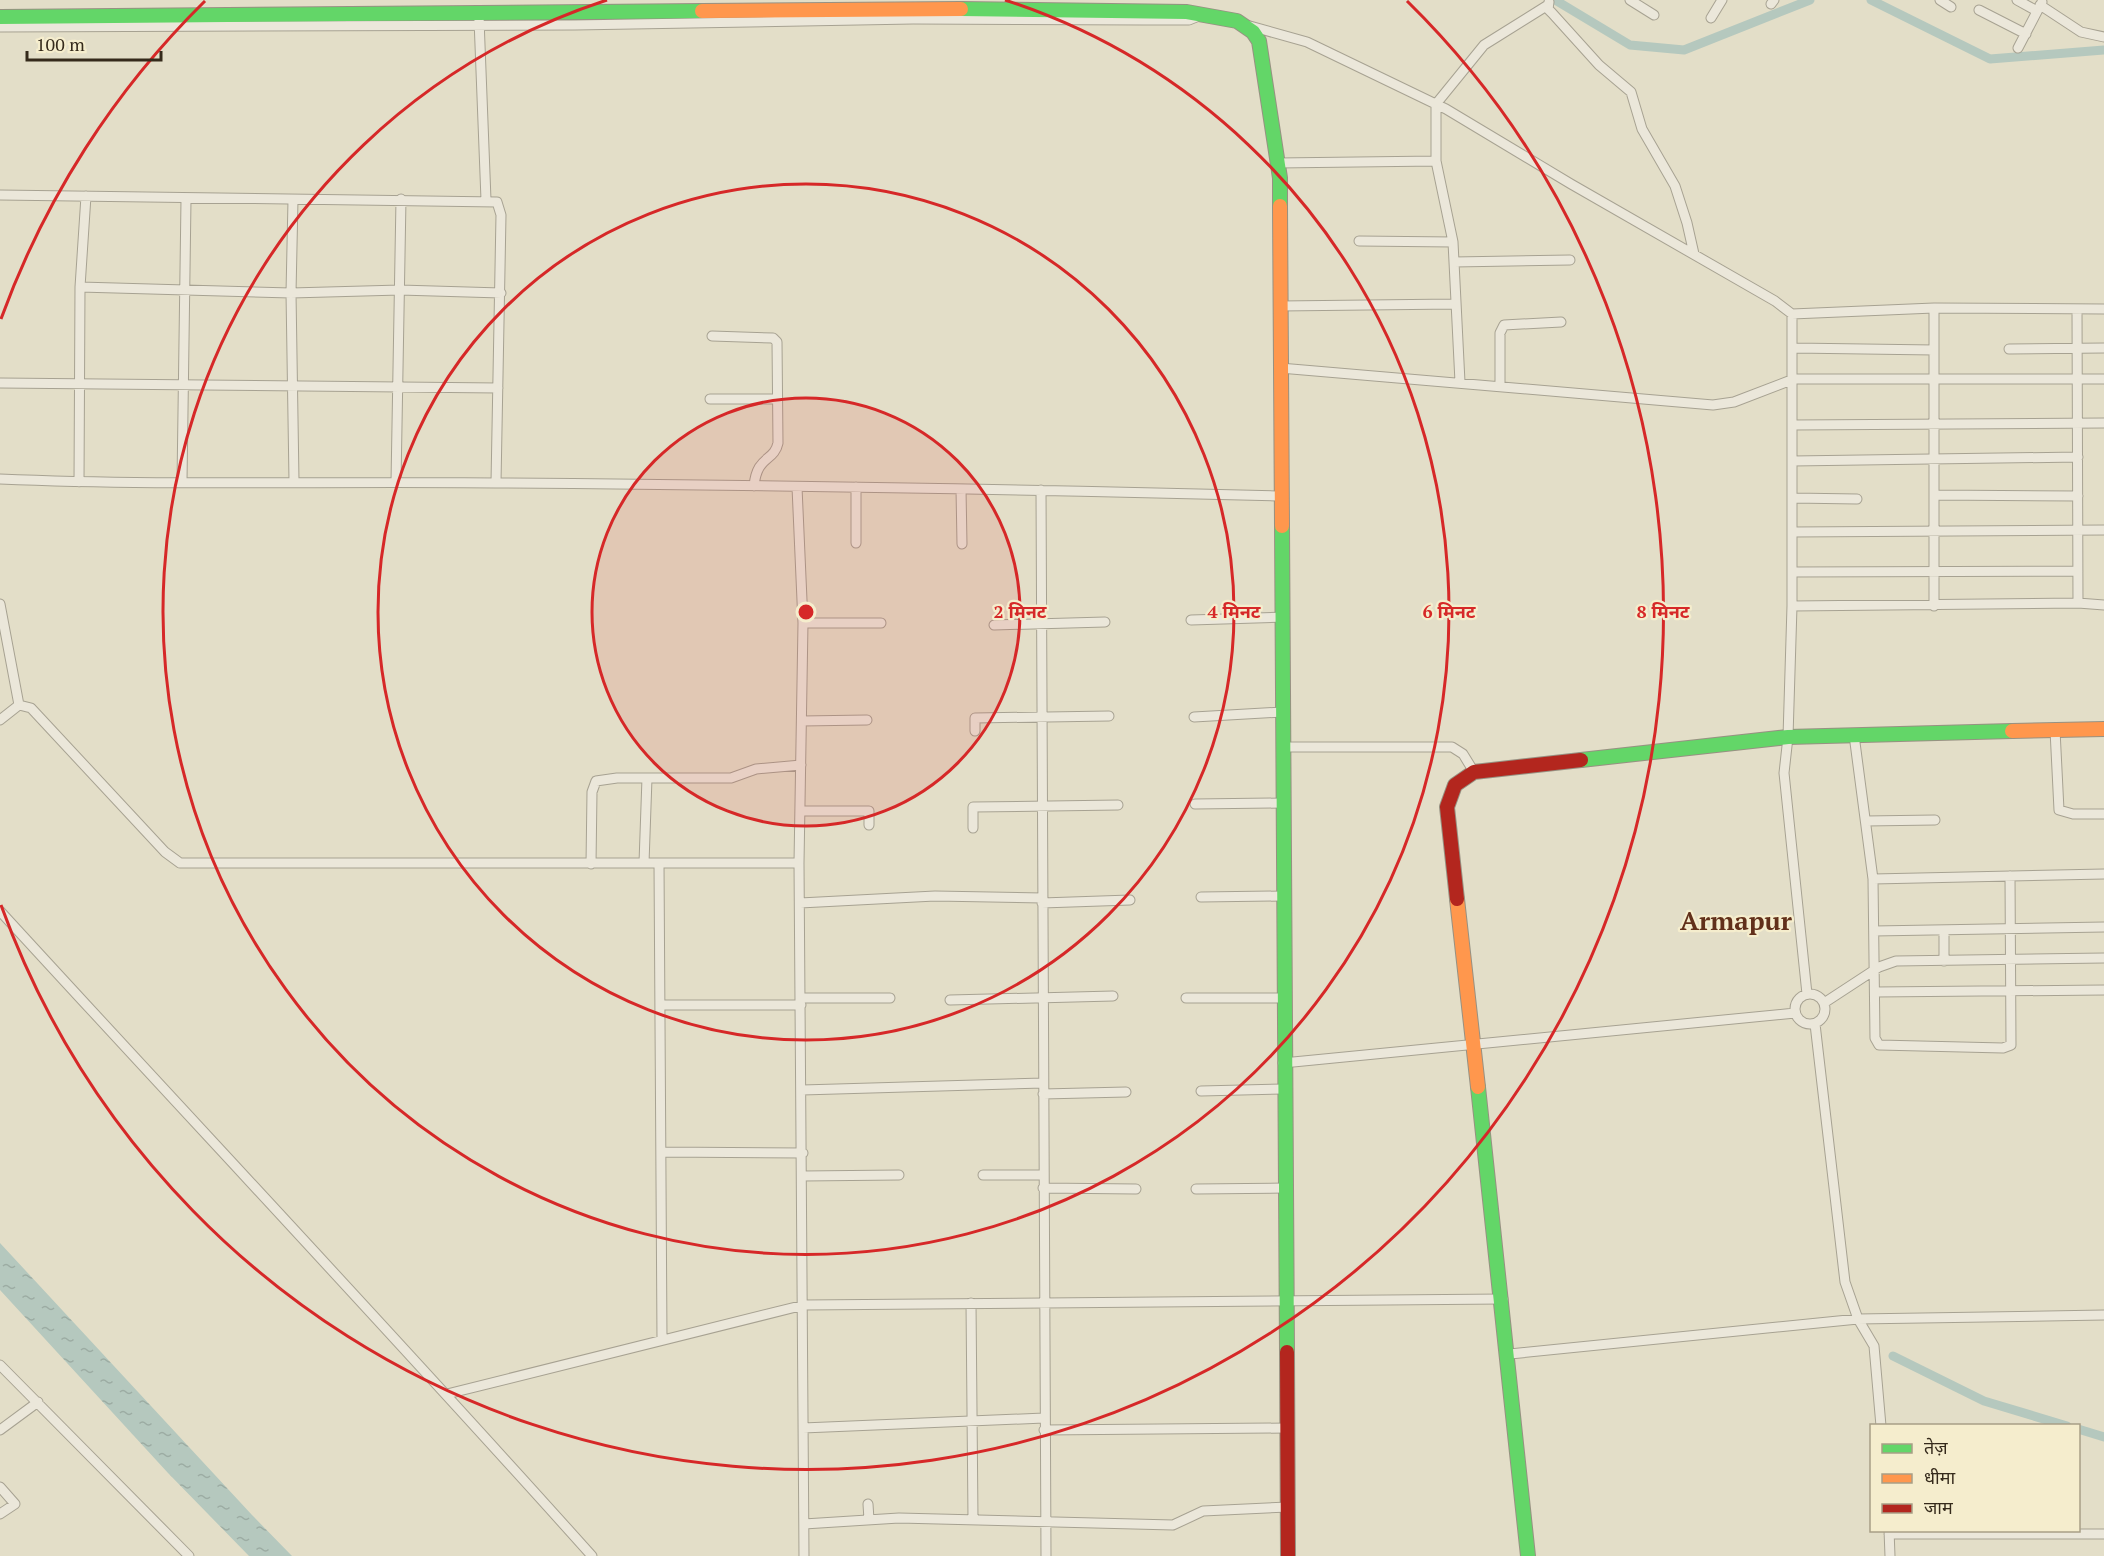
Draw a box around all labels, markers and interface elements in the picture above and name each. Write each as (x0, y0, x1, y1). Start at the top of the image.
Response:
scale bar (27, 24, 160, 62)
text: 100 m (36, 32, 85, 56)
text: 2 मिनट (994, 599, 1047, 623)
text: 4 मिनट (1208, 599, 1261, 623)
text: 6 मिनट (1423, 599, 1476, 623)
text: 8 मिनट (1637, 599, 1690, 623)
centre of rings (796, 602, 816, 622)
district label: Armapur (1680, 903, 1793, 937)
legend (1870, 1424, 2080, 1532)
text: तेज़ (1924, 1435, 1948, 1459)
text: धीमा (1924, 1465, 1955, 1489)
text: जाम (1924, 1495, 1954, 1519)

